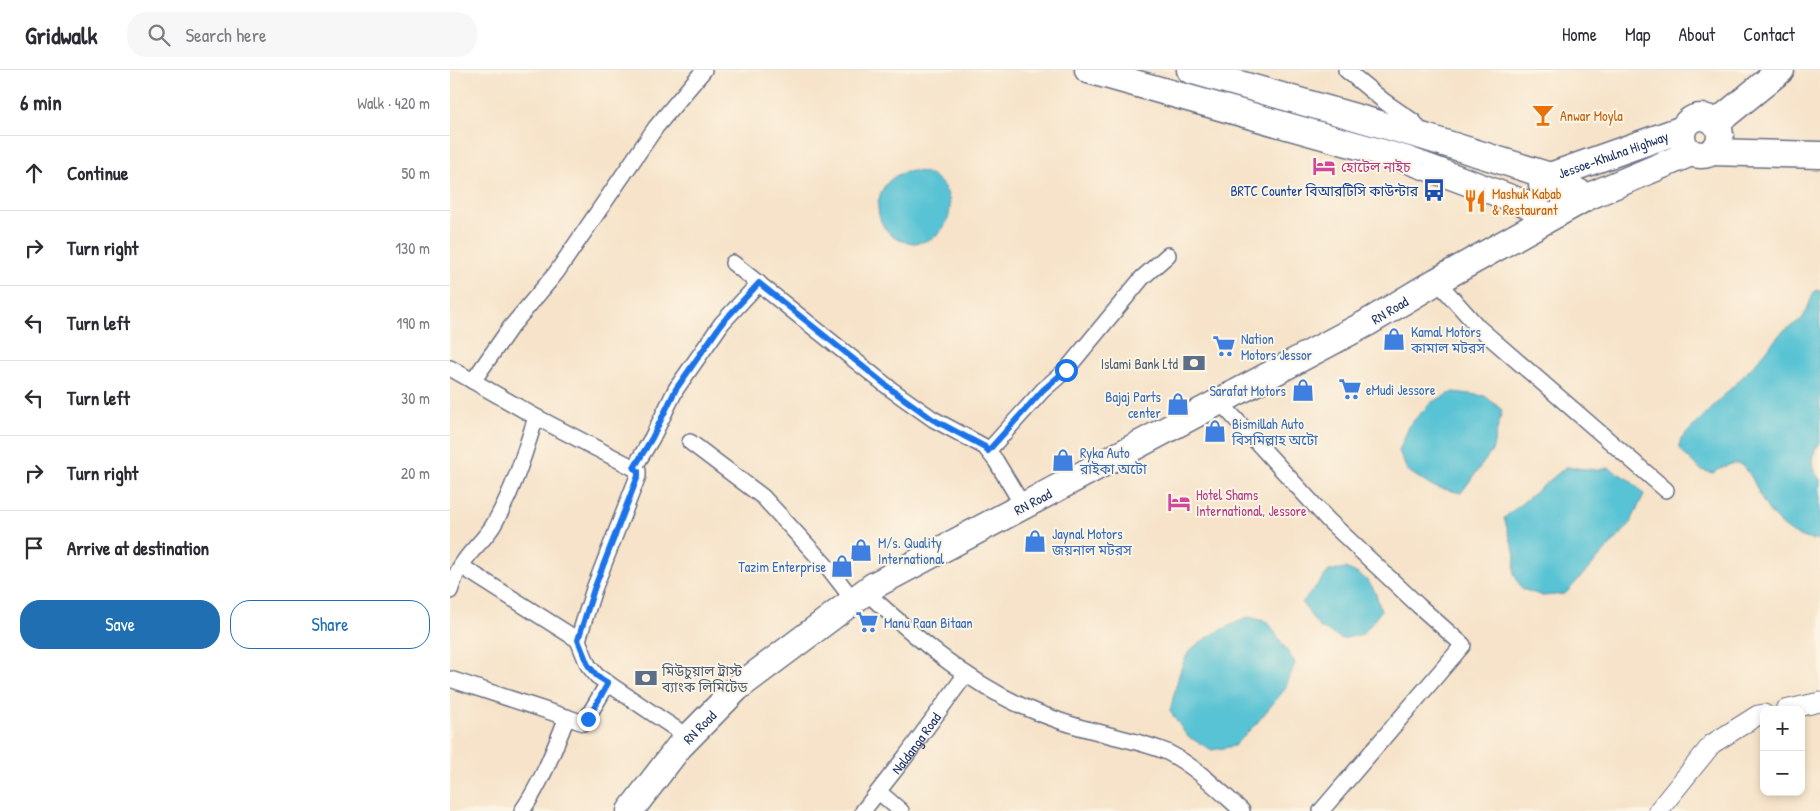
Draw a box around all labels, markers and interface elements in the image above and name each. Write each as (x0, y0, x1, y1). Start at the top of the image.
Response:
search box (127, 12, 477, 57)
text: Gridwalk (25, 19, 97, 51)
icon: search (145, 21, 173, 49)
text: Search here (185, 22, 267, 48)
text: Home (1562, 22, 1597, 47)
text: Map (1625, 22, 1650, 47)
text: About (1678, 22, 1715, 47)
text: Contact (1743, 22, 1795, 47)
text: 6 min (20, 88, 62, 117)
text: Walk · 420 m (357, 92, 430, 114)
bar icon: Anwar Moyla (1530, 102, 1556, 128)
place label: Anwar Moyla (1560, 106, 1623, 126)
street label: Jessoe-Khulna Highway (1555, 126, 1671, 182)
hotel icon: হোটেল নাইচ (1311, 153, 1337, 179)
place label: হোটেল নাইচ (1341, 157, 1411, 176)
icon: ahead (20, 159, 48, 187)
text: Continue (67, 160, 128, 186)
text: 50 m (402, 162, 430, 184)
bus stop icon: BRTC Counter বিআরটিসি কাউন্টার (1421, 177, 1447, 203)
place label: BRTC Counter বিআরটিসি কাউন্টার (1230, 181, 1419, 200)
place label: Mashuk Kabab & Restaurant (1492, 184, 1562, 219)
restaurant icon: Mashuk Kabab & Restaurant (1462, 188, 1488, 214)
icon: right (20, 234, 48, 262)
text: Turn right (67, 235, 138, 261)
text: 130 m (395, 237, 430, 259)
street label: RN Road (1367, 291, 1412, 328)
icon: left (20, 309, 48, 337)
text: Turn left (67, 310, 130, 336)
text: 190 m (397, 312, 430, 334)
place label: Kamal Motors কামাল মটরস (1410, 322, 1485, 357)
shop icon: Kamal Motors কামাল মটরস (1381, 326, 1407, 352)
place label: Nation Motors Jessor (1241, 329, 1313, 364)
supermarket icon: Nation Motors Jessor (1211, 333, 1237, 359)
bank icon: Islami Bank Ltd (1181, 350, 1207, 376)
place label: Islami Bank Ltd (1101, 354, 1179, 373)
route start (1055, 359, 1078, 382)
supermarket icon: eMudi Jessore (1337, 376, 1363, 402)
shop icon: Sarafat Motors (1290, 377, 1316, 403)
place label: eMudi Jessore (1366, 380, 1436, 399)
place label: Sarafat Motors (1209, 381, 1286, 400)
icon: left (20, 384, 48, 412)
text: Turn left (67, 385, 130, 411)
text: 30 m (401, 387, 430, 409)
place label: Bajaj Parts center (1105, 387, 1162, 422)
shop icon: Bajaj Parts center (1165, 391, 1191, 417)
place label: Bismillah Auto বিসমিল্লাহ অটো (1231, 414, 1318, 449)
shop icon: Bismillah Auto বিসমিল্লাহ অটো (1202, 418, 1228, 444)
place label: Ryka Auto রাইকা অটো (1079, 443, 1147, 478)
shop icon: Ryka Auto রাইকা অটো (1050, 447, 1076, 473)
icon: right (20, 459, 48, 487)
text: Turn right (67, 460, 138, 486)
text: 20 m (401, 462, 430, 484)
street label: RN Road (1010, 483, 1055, 519)
place label: Hotel Shams International, Jessore (1196, 485, 1307, 520)
hotel icon: Hotel Shams International, Jessore (1166, 489, 1192, 515)
place label: Jaynal Motors জয়নাল মটরস (1051, 524, 1132, 559)
shop icon: Jaynal Motors জয়নাল মটরস (1022, 528, 1048, 554)
place label: M/s. Quality International (878, 533, 945, 568)
icon: arrive (20, 534, 48, 562)
text: Arrive at destination (67, 535, 209, 561)
shop icon: M/s. Quality International (848, 537, 874, 563)
shop icon: Tazim Enterprise (829, 553, 855, 579)
place label: Tazim Enterprise (738, 557, 826, 577)
button: Save (20, 600, 220, 649)
button: Share (230, 600, 430, 649)
supermarket icon: Manu Paan Bitaan (854, 609, 880, 635)
place label: Manu Paan Bitaan (884, 613, 973, 632)
place label: মিউচুয়াল ট্রাস্ট ব্যাংক লিমিটেড (661, 661, 748, 696)
bank icon: মিউচুয়াল ট্রাস্ট ব্যাংক লিমিটেড (633, 665, 659, 691)
street label: RN Road (678, 705, 720, 748)
map controls (1760, 706, 1805, 796)
button: + (1760, 706, 1805, 751)
route end (577, 708, 600, 731)
street label: Naldanga Road (886, 708, 945, 777)
button: − (1760, 751, 1805, 796)

